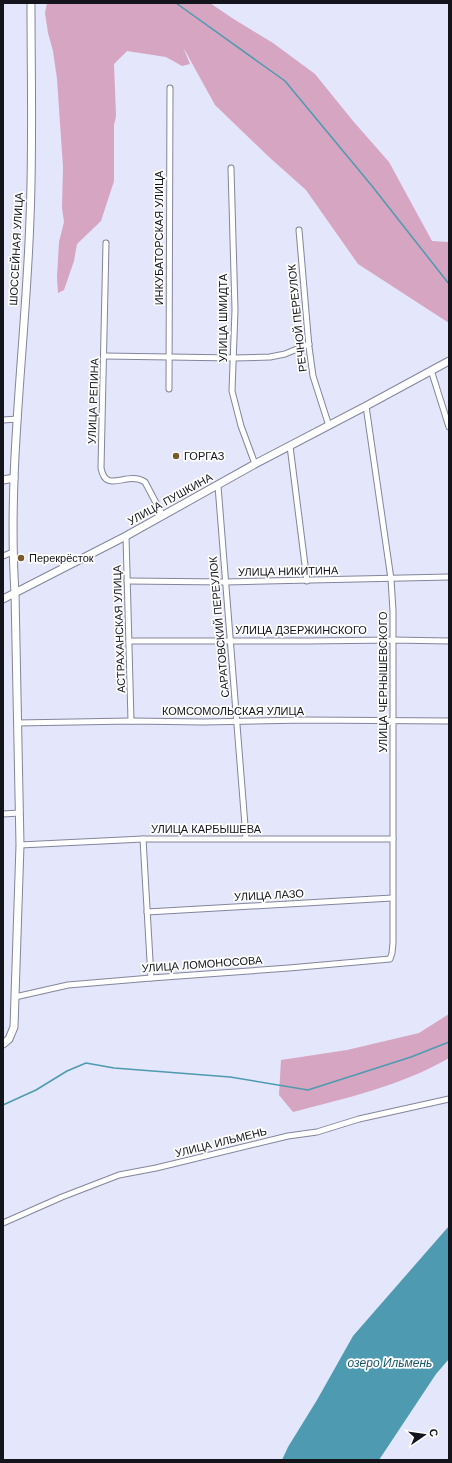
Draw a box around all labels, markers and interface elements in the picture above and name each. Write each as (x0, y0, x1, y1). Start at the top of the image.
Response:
street label: ИНКУБАТОРСКАЯ УЛИЦА (153, 170, 165, 305)
street label: ШОССЕЙНАЯ УЛИЦА (7, 191, 25, 306)
street label: РЕЧНОЙ ПЕРЕУЛОК (285, 263, 309, 372)
street label: УЛИЦА ШМИДТА (217, 273, 229, 362)
street label: УЛИЦА РЕПИНА (86, 357, 101, 444)
place label: ГОРГАЗ (184, 450, 225, 462)
marker: ГОРГАЗ (171, 451, 181, 461)
street label: УЛИЦА ПУШКИНА (126, 470, 215, 527)
place label: Перекрёсток (29, 552, 94, 564)
marker: Перекрёсток (16, 553, 26, 563)
street label: САРАТОВСКИЙ ПЕРЕУЛОК (207, 555, 231, 698)
street label: АСТРАХАНСКАЯ УЛИЦА (111, 564, 127, 693)
street label: УЛИЦА НИКИТИНА (238, 564, 339, 578)
street label: УЛИЦА ЧЕРНЫШЕВСКОГО (377, 611, 389, 753)
street label: УЛИЦА ДЗЕРЖИНСКОГО (235, 624, 367, 636)
street label: КОМСОМОЛЬСКАЯ УЛИЦА (162, 705, 305, 717)
street label: УЛИЦА КАРБЫШЕВА (151, 823, 262, 835)
street label: УЛИЦА ЛАЗО (234, 887, 305, 903)
street label: УЛИЦА ЛОМОНОСОВА (141, 954, 263, 974)
street label: УЛИЦА ИЛЬМЕНЬ (174, 1125, 268, 1159)
water label: озеро Ильмень (348, 1356, 432, 1370)
north arrow (404, 1415, 444, 1455)
text: С (427, 1428, 440, 1438)

